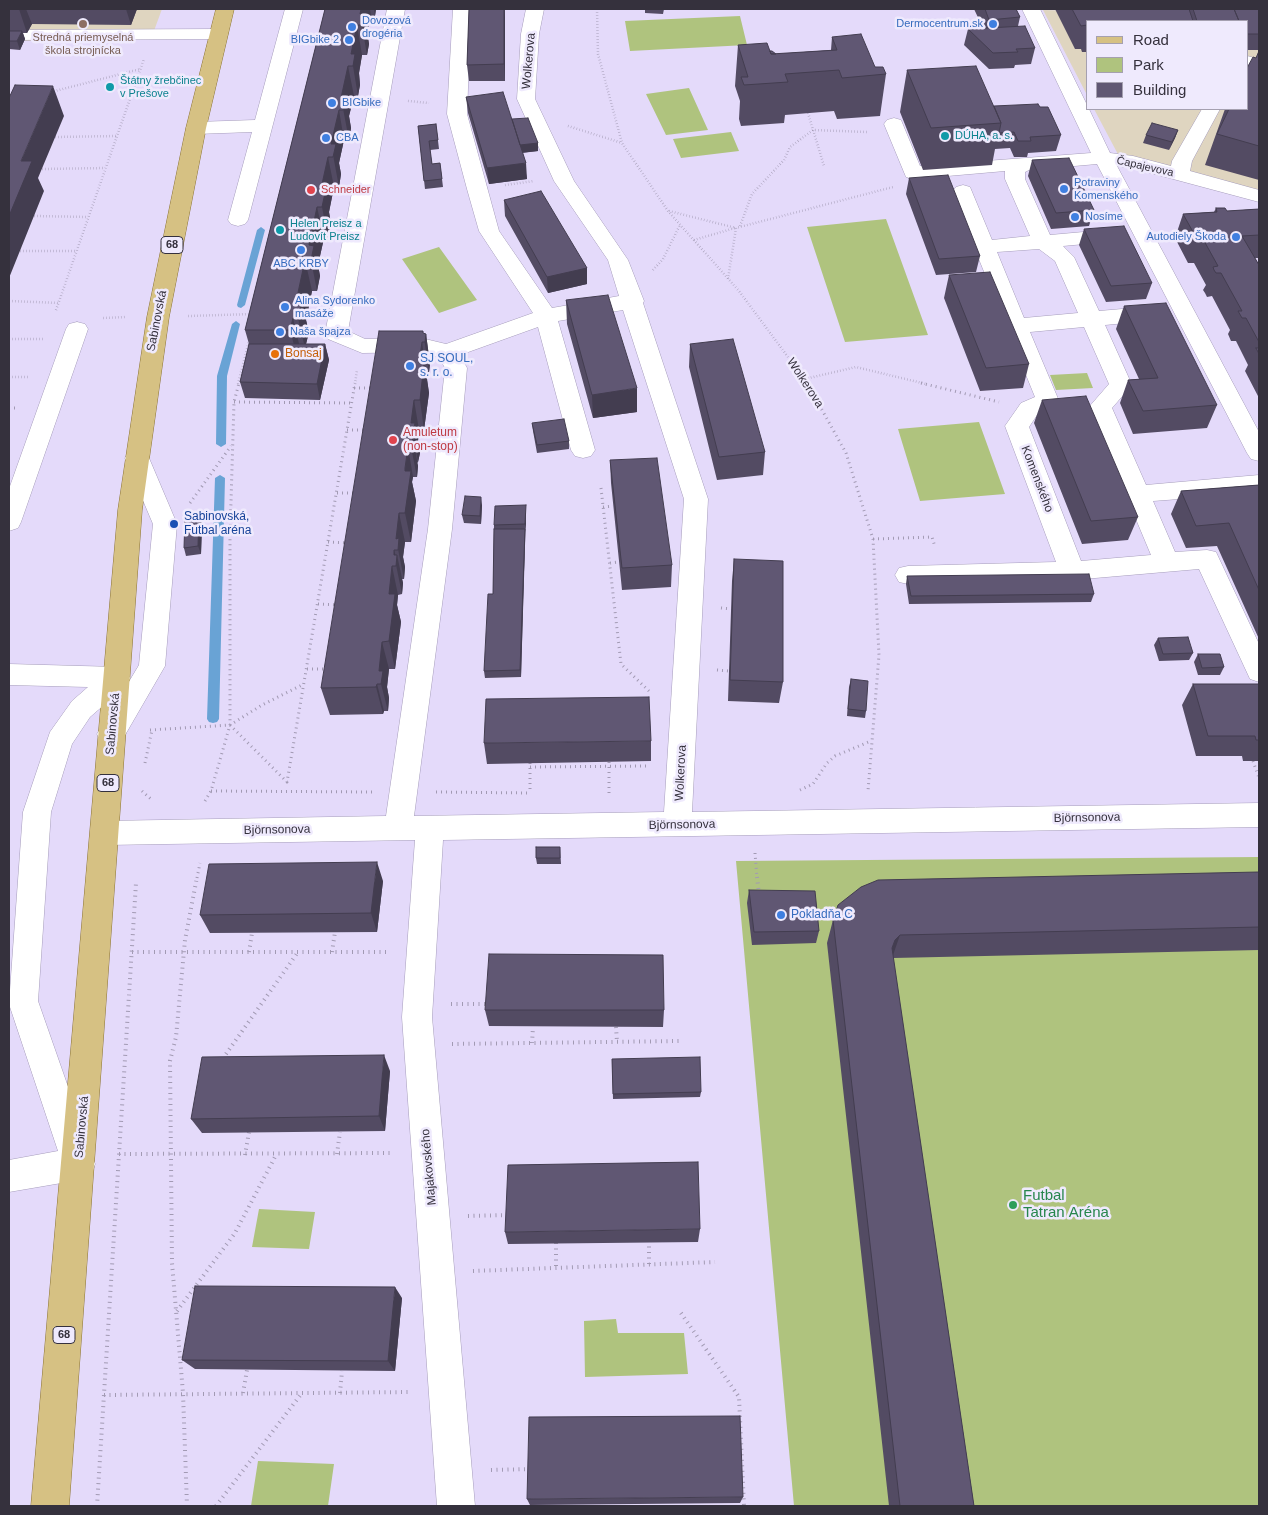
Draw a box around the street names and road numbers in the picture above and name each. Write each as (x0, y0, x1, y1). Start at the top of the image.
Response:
street label: Wolkerova (519, 32, 539, 90)
street label: Čapajevova (1115, 154, 1175, 180)
road number: 68 (161, 236, 183, 254)
street label: Sabinovská (144, 289, 170, 353)
street label: Wolkerova (784, 355, 826, 411)
street label: Komenského (1018, 444, 1056, 514)
street label: Sabinovská (103, 692, 123, 756)
street label: Wolkerova (672, 744, 690, 802)
road number: 68 (97, 774, 119, 791)
street label: Björnsonova (1054, 810, 1120, 826)
street label: Björnsonova (649, 817, 715, 833)
street label: Björnsonova (244, 822, 310, 838)
street label: Sabinovská (72, 1095, 92, 1159)
street label: Majakovského (418, 1128, 440, 1206)
road number: 68 (53, 1326, 75, 1344)

